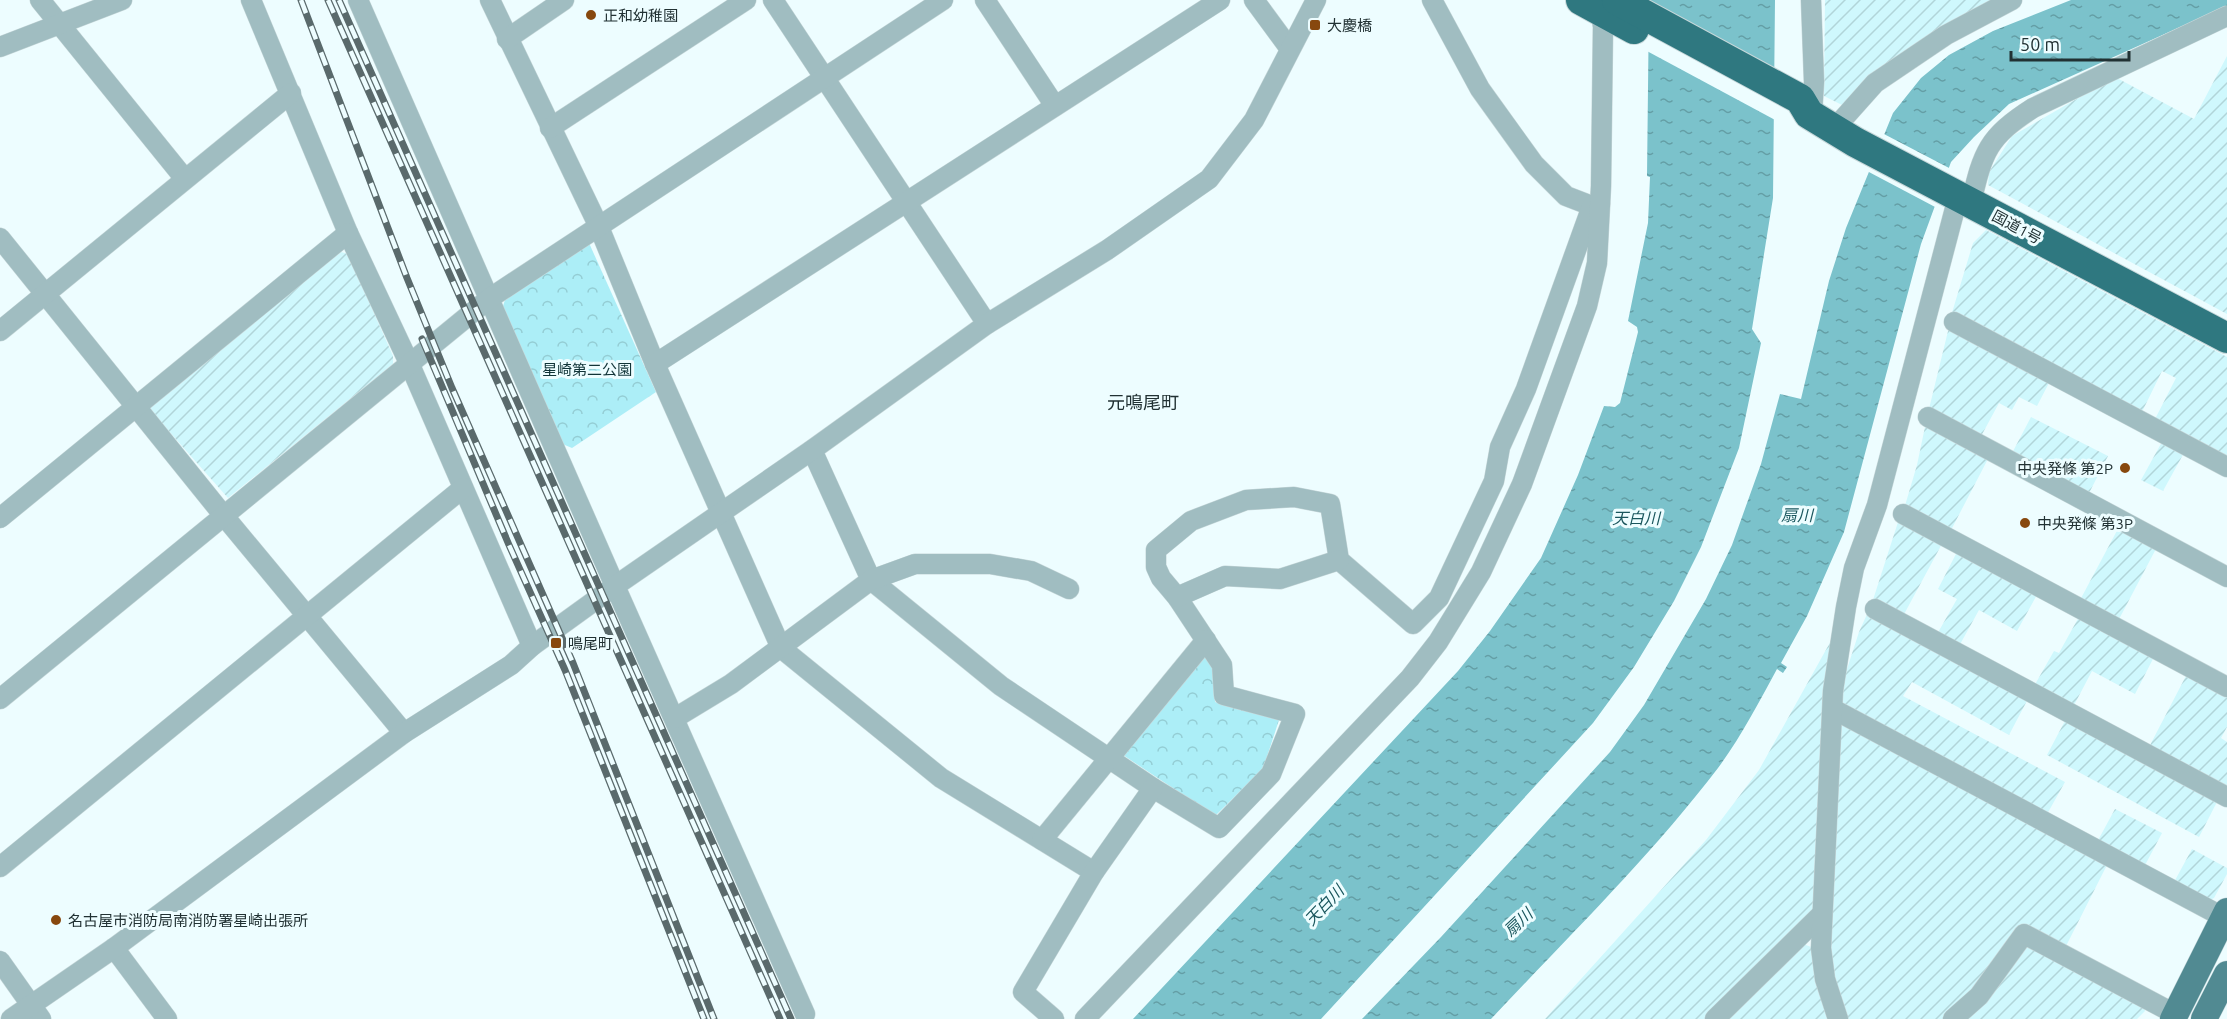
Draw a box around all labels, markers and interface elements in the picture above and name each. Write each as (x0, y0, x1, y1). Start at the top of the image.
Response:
place label: 正和幼稚園 (603, 7, 678, 24)
marker: 正和幼稚園 (584, 8, 598, 22)
place label: 大慶橋 (1327, 17, 1372, 34)
marker: 大慶橋 (1308, 18, 1322, 32)
scale bar (2011, 24, 2130, 62)
text: 50 m (2020, 34, 2060, 54)
street label: 国道1号 (1989, 207, 2045, 247)
park label: 星崎第二公園 (542, 361, 632, 378)
district label: 元鳴尾町 (1107, 392, 1179, 412)
place label: 中央発條 第2P (2017, 460, 2113, 477)
marker: 中央発條 第2P (2118, 461, 2132, 475)
water label: 扇川 (1781, 506, 1815, 524)
water label: 天白川 (1612, 509, 1662, 527)
place label: 中央発條 第3P (2037, 515, 2133, 532)
marker: 中央発條 第3P (2018, 516, 2032, 530)
place label: 鳴尾町 (568, 635, 613, 652)
marker: 鳴尾町 (549, 636, 563, 650)
water label: 天白川 (1301, 880, 1349, 929)
water label: 扇川 (1500, 903, 1537, 939)
place label: 名古屋市消防局南消防署星崎出張所 (68, 912, 308, 929)
marker: 名古屋市消防局南消防署星崎出張所 (49, 913, 63, 927)

